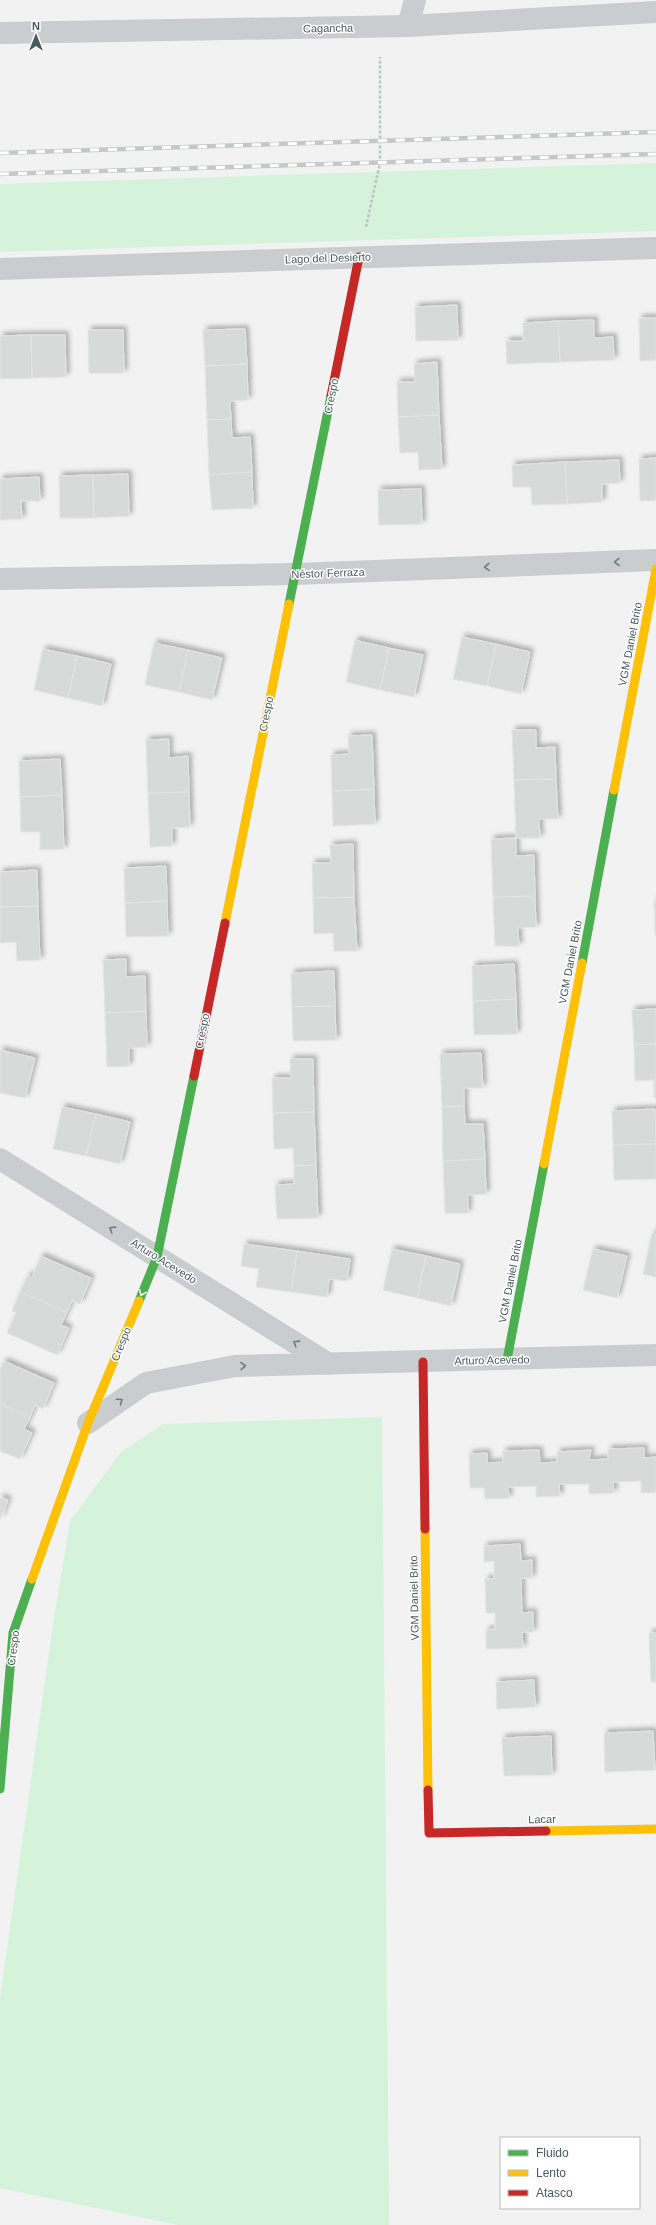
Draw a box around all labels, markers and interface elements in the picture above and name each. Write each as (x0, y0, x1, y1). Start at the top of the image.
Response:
north arrow (16, 16, 56, 56)
text: N (32, 20, 40, 32)
street label: Cagancha (303, 22, 354, 34)
street label: Lago del Desierto (285, 250, 371, 266)
street label: Crespo (322, 377, 340, 415)
one-way arrow (614, 558, 620, 566)
one-way arrow (484, 562, 490, 571)
street label: Néstor Ferraza (291, 566, 366, 580)
street label: VGM Daniel Brito (616, 601, 644, 687)
street label: Crespo (257, 695, 275, 733)
street label: VGM Daniel Brito (556, 919, 584, 1005)
street label: Crespo (193, 1012, 211, 1050)
one-way arrow (109, 1226, 116, 1233)
street label: Arturo Acevedo (129, 1236, 199, 1286)
street label: VGM Daniel Brito (496, 1238, 524, 1324)
one-way arrow (139, 1288, 147, 1296)
street label: Crespo (109, 1325, 133, 1363)
one-way arrow (293, 1341, 300, 1348)
street label: Arturo Acevedo (454, 1353, 530, 1367)
one-way arrow (240, 1361, 246, 1370)
one-way arrow (116, 1399, 123, 1406)
street label: VGM Daniel Brito (407, 1555, 421, 1641)
street label: Crespo (5, 1630, 21, 1666)
street label: Lacar (528, 1813, 556, 1825)
legend (500, 2137, 640, 2209)
text: Fluido (536, 2146, 569, 2160)
text: Lento (536, 2166, 566, 2180)
text: Atasco (536, 2186, 573, 2200)

